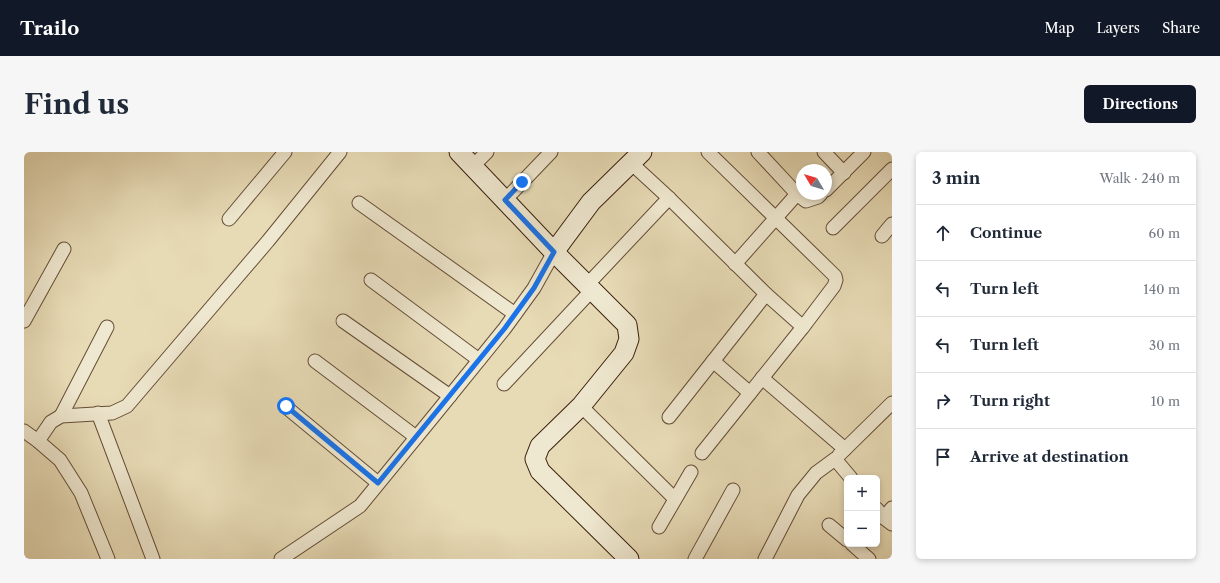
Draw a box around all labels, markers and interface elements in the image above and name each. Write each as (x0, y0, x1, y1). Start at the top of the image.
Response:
text: Trailo (20, 17, 79, 40)
text: Map (1044, 19, 1074, 37)
text: Layers (1096, 19, 1140, 37)
text: Share (1162, 19, 1200, 37)
button: Directions (1084, 85, 1196, 123)
text: Find us (24, 87, 129, 121)
north arrow (796, 164, 832, 200)
text: 3 min (932, 168, 981, 188)
text: Walk · 240 m (1100, 170, 1180, 186)
route end (513, 173, 531, 191)
icon: ahead (932, 222, 954, 244)
text: Continue (970, 223, 1042, 242)
text: 60 m (1149, 225, 1180, 241)
icon: left (932, 278, 954, 300)
text: Turn left (970, 279, 1039, 298)
text: 140 m (1143, 281, 1180, 297)
icon: left (932, 334, 954, 356)
text: Turn left (970, 335, 1039, 354)
text: 30 m (1149, 337, 1180, 353)
icon: right (932, 390, 954, 412)
text: Turn right (970, 391, 1050, 410)
text: 10 m (1151, 393, 1180, 409)
route start (277, 397, 295, 415)
icon: arrive (932, 446, 954, 468)
text: Arrive at destination (970, 447, 1129, 466)
map controls (844, 475, 880, 547)
button: + (844, 475, 880, 511)
button: − (844, 511, 880, 547)

